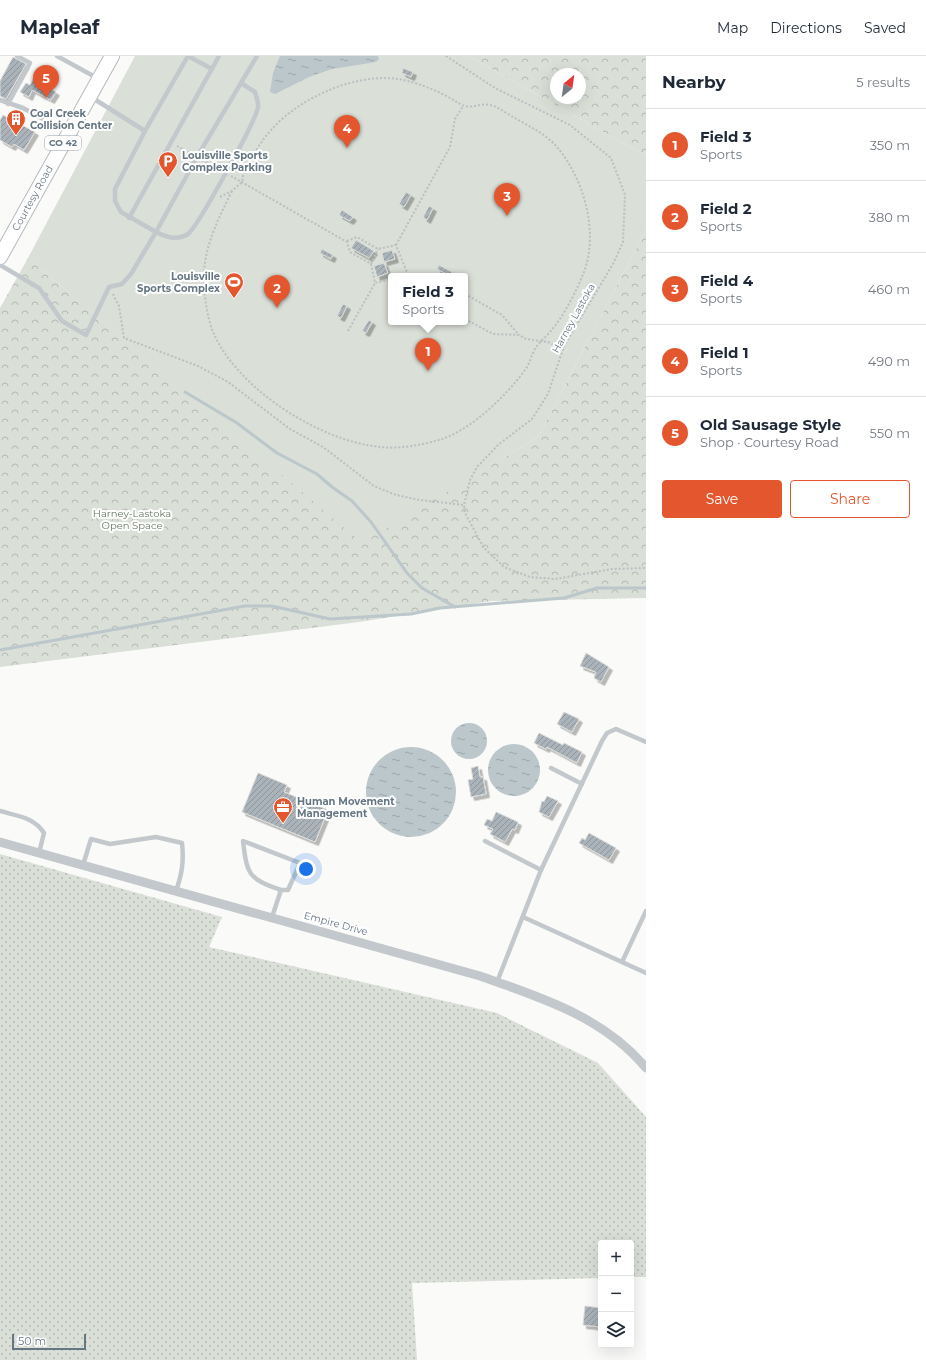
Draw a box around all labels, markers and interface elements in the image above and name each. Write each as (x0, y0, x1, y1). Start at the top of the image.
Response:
text: Mapleaf (20, 16, 99, 39)
text: Map (717, 19, 748, 37)
text: Directions (770, 19, 842, 37)
text: Saved (864, 19, 906, 37)
pin: 5 (33, 65, 59, 98)
north arrow (550, 68, 586, 104)
text: Nearby (662, 72, 726, 92)
text: 5 results (856, 74, 910, 90)
place label: Coal Creek Collision Center (30, 107, 113, 132)
building icon: Coal Creek Collision Center (5, 108, 27, 136)
pin: 4 (334, 115, 360, 148)
text: Field 3 (700, 127, 752, 146)
road number: CO 42 (45, 136, 81, 150)
text: 1 (672, 137, 678, 153)
text: 350 m (870, 137, 910, 153)
text: Sports (700, 146, 742, 162)
place label: Louisville Sports Complex Parking (182, 149, 272, 174)
parking icon: Louisville Sports Complex Parking (157, 150, 179, 178)
street label: Courtesy Road (9, 163, 56, 233)
pin: 3 (494, 183, 520, 216)
text: Field 2 (700, 199, 752, 218)
text: 2 (671, 209, 679, 225)
text: 380 m (869, 209, 910, 225)
text: Sports (700, 218, 742, 234)
place label: Louisville Sports Complex (137, 270, 220, 295)
sports icon: Louisville Sports Complex (223, 271, 245, 299)
text: Field 4 (700, 271, 753, 290)
popup (388, 273, 468, 325)
pin: 2 (264, 275, 290, 308)
street label: Harney Lastoka (549, 281, 598, 355)
text: 3 (671, 281, 679, 297)
text: 460 m (868, 281, 910, 297)
text: Field 3 (402, 282, 454, 301)
text: Sports (700, 290, 742, 306)
text: Sports (402, 301, 444, 317)
pin: 1 (415, 338, 441, 371)
text: Field 1 (700, 343, 749, 362)
text: 4 (671, 353, 679, 369)
text: 490 m (868, 353, 910, 369)
text: Sports (700, 362, 742, 378)
text: Old Sausage Style (700, 415, 841, 434)
text: 5 (671, 425, 679, 441)
text: 550 m (870, 425, 910, 441)
text: Shop · Courtesy Road (700, 434, 839, 450)
button: Save (662, 480, 782, 518)
button: Share (790, 480, 910, 518)
park label: Harney-Lastoka Open Space (93, 507, 171, 532)
place label: Human Movement Management (297, 795, 395, 820)
office icon: Human Movement Management (272, 796, 294, 824)
your location (296, 859, 316, 879)
street label: Empire Drive (303, 909, 369, 938)
map controls (598, 1240, 634, 1348)
button: + (598, 1240, 634, 1276)
button: − (598, 1276, 634, 1312)
button: layers (598, 1312, 634, 1348)
scale bar (12, 1332, 86, 1351)
text: 50 m (18, 1334, 46, 1348)

